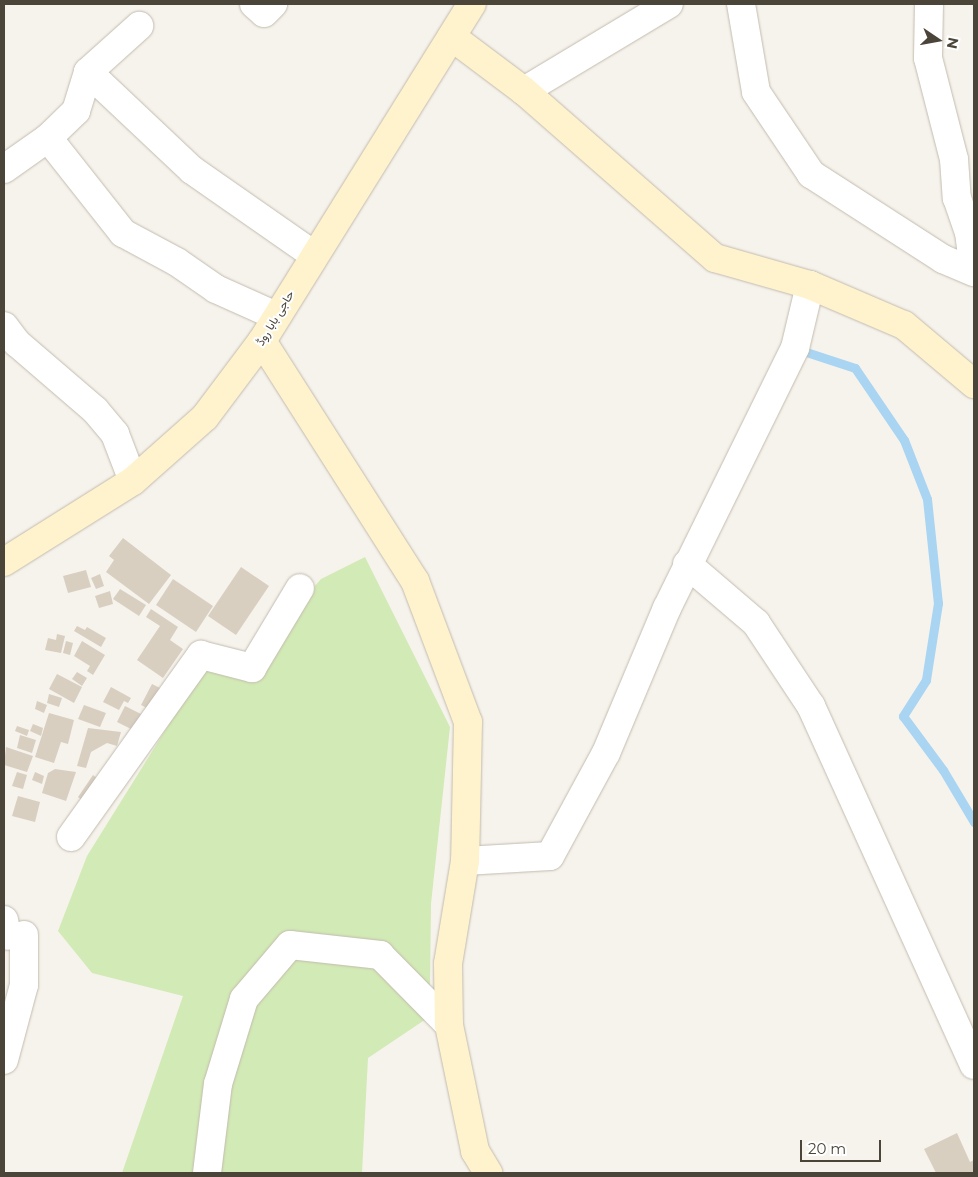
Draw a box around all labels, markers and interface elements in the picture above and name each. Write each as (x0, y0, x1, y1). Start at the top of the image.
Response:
north arrow (913, 15, 963, 65)
text: N (943, 36, 963, 51)
street label: حاجی بابا روڈ (253, 288, 297, 348)
scale bar (803, 1130, 884, 1162)
text: 20 m (808, 1139, 846, 1158)

